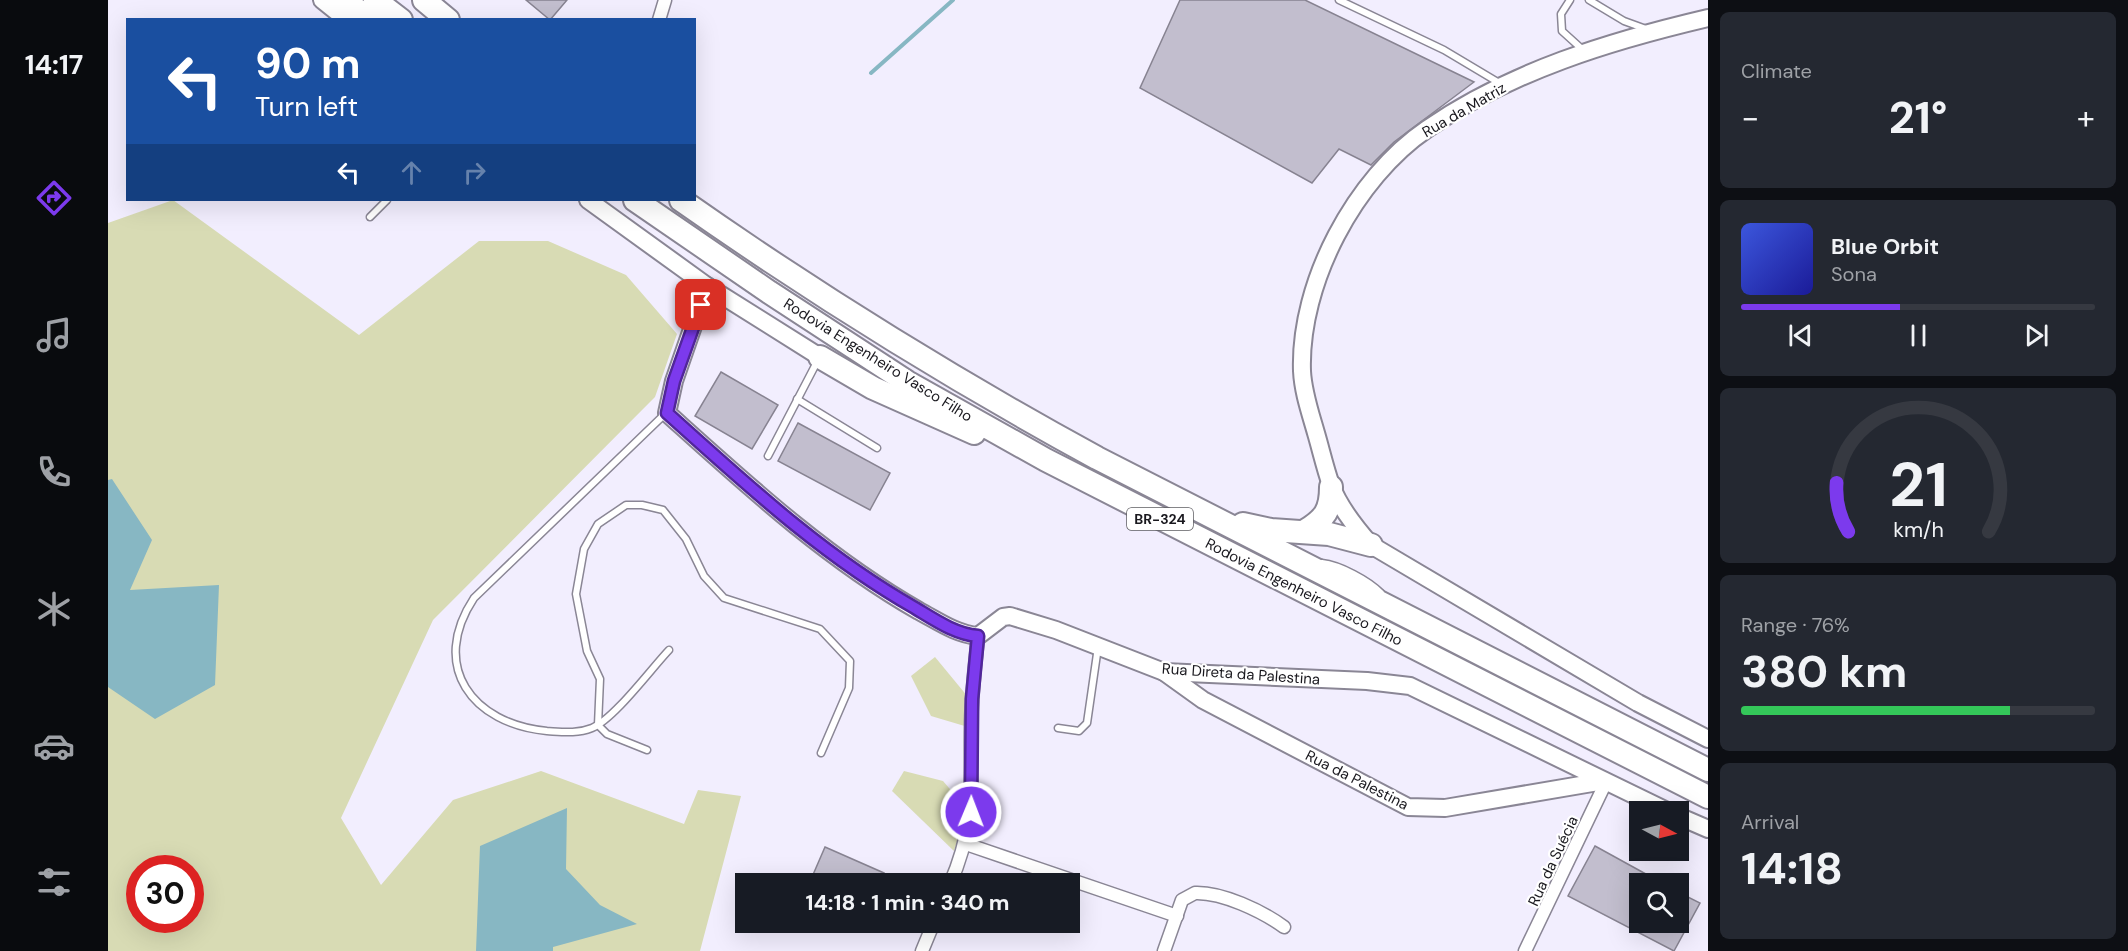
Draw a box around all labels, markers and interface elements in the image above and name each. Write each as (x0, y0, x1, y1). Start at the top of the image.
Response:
text: 90 m (255, 36, 361, 91)
icon: left (156, 42, 234, 120)
text: 14:17 (25, 47, 83, 82)
text: Climate (1741, 58, 1812, 84)
street label: Rua da Matriz (1418, 78, 1510, 142)
text: 21° (1889, 88, 1947, 147)
text: Turn left (255, 89, 358, 124)
text: − (1741, 96, 1759, 139)
text: + (2077, 96, 2095, 139)
icon: left (332, 156, 365, 189)
icon: ahead (395, 156, 428, 189)
icon: right (458, 156, 491, 189)
icon: directions (33, 177, 75, 219)
text: Blue Orbit (1831, 232, 1939, 261)
text: Sona (1831, 261, 1877, 287)
pin (675, 279, 726, 330)
icon: arrive (684, 288, 717, 321)
street label: Rodovia Engenheiro Vasco Filho (780, 294, 976, 427)
icon: music (33, 314, 75, 356)
icon: previous (1784, 319, 1817, 352)
icon: pause (1902, 319, 1935, 352)
icon: next (2020, 319, 2053, 352)
text: 21 (1889, 445, 1947, 526)
icon: phone (33, 451, 75, 493)
road number: BR-324 (1127, 508, 1193, 530)
text: km/h (1893, 517, 1943, 545)
street label: Rodovia Engenheiro Vasco Filho (1202, 533, 1406, 651)
icon: climate (33, 588, 75, 630)
text: Range · 76% (1741, 612, 1850, 638)
text: 380 km (1741, 642, 1907, 701)
street label: Rua Direta da Palestina (1161, 658, 1321, 690)
icon: car (33, 725, 75, 767)
street label: Rua da Palestina (1302, 745, 1412, 815)
position arrow (939, 780, 1003, 844)
north arrow (1629, 801, 1689, 861)
map controls (1629, 801, 1689, 933)
text: Arrival (1741, 809, 1799, 835)
street label: Rua da Suécia (1523, 813, 1583, 909)
text: 14:18 (1741, 839, 1843, 898)
speed limit sign: 30 (126, 855, 204, 933)
icon: filters (33, 861, 75, 903)
button: search (1629, 873, 1689, 933)
text: 14:18 · 1 min · 340 m (805, 888, 1010, 917)

